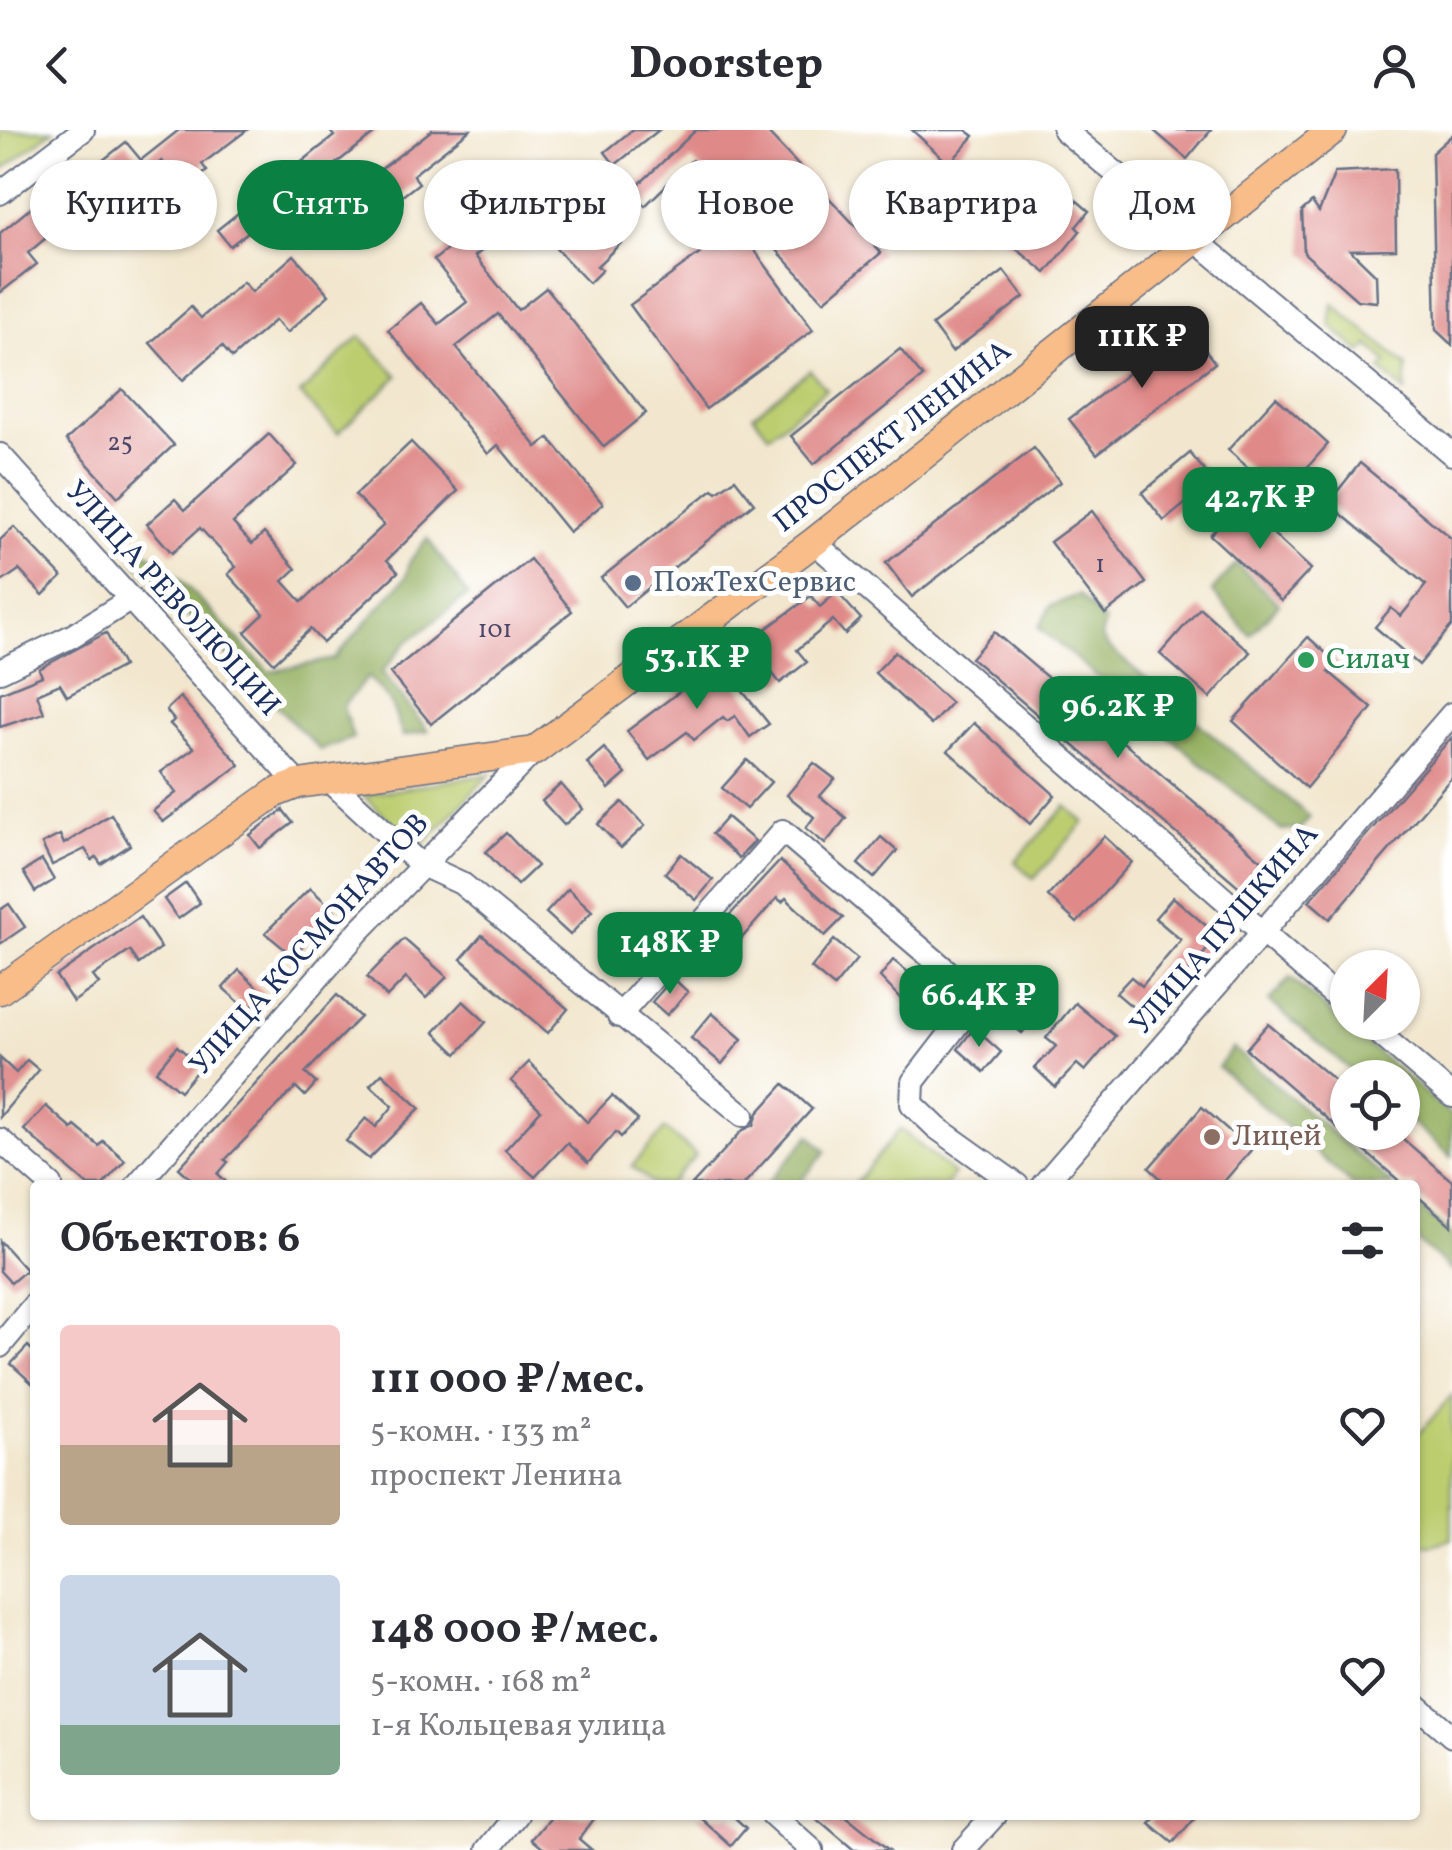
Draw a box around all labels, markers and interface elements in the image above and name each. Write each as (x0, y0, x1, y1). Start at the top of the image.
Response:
text: Doorstep (629, 34, 823, 97)
icon: back (30, 38, 85, 93)
icon: person (1367, 38, 1422, 93)
chip: Купить (30, 160, 217, 250)
chip: Снять (237, 160, 404, 250)
chip: Фильтры (424, 160, 641, 250)
chip: Новое (661, 160, 829, 250)
chip: Квартира (849, 160, 1073, 250)
chip: Дом (1093, 160, 1231, 250)
pin: 111K ₽ (1061, 306, 1223, 391)
text: 111K ₽ (1097, 316, 1187, 360)
street label: ПРОСПЕКТ ЛЕНИНА (765, 331, 1021, 543)
house number: 25 (107, 426, 133, 461)
pin: 42.7K ₽ (1168, 467, 1352, 552)
street label: УЛИЦА РЕВОЛЮЦИИ (54, 472, 290, 726)
text: 42.7K ₽ (1205, 477, 1315, 521)
house number: 1 (1095, 548, 1105, 583)
place label: ПожТехСервис (653, 562, 856, 604)
marker: ПожТехСервис (622, 572, 644, 594)
house number: 101 (478, 613, 512, 648)
pin: 53.1K ₽ (605, 627, 789, 712)
text: 53.1K ₽ (644, 637, 750, 681)
place label: Силач (1326, 639, 1410, 681)
marker: Силач (1295, 649, 1317, 671)
pin: 96.2K ₽ (1026, 676, 1210, 761)
text: 96.2K ₽ (1061, 686, 1175, 730)
street label: УЛИЦА КОСМОНАВТОВ (181, 805, 439, 1085)
street label: УЛИЦА ПУШКИНА (1121, 815, 1329, 1045)
pin: 148K ₽ (589, 912, 751, 997)
text: 148K ₽ (620, 922, 720, 966)
north arrow (1330, 950, 1420, 1040)
map controls (1330, 950, 1420, 1150)
pin: 66.4K ₽ (887, 965, 1071, 1050)
text: 66.4K ₽ (921, 975, 1037, 1019)
button: locate (1330, 1060, 1420, 1150)
place label: Лицей (1232, 1116, 1322, 1158)
marker: Лицей (1201, 1126, 1223, 1148)
text: Объектов: 6 (60, 1211, 300, 1270)
icon: filters (1335, 1213, 1390, 1268)
text: 111 000 ₽/мес. (370, 1352, 645, 1411)
icon: home (140, 1365, 260, 1485)
icon: heart (1335, 1398, 1390, 1453)
text: 5-комн. · 133 m² (370, 1411, 592, 1455)
text: проспект Ленина (370, 1455, 623, 1499)
text: 148 000 ₽/мес. (370, 1602, 659, 1661)
icon: home (140, 1615, 260, 1735)
icon: heart (1335, 1648, 1390, 1703)
text: 5-комн. · 168 m² (370, 1661, 591, 1705)
text: 1-я Кольцевая улица (370, 1705, 667, 1749)

